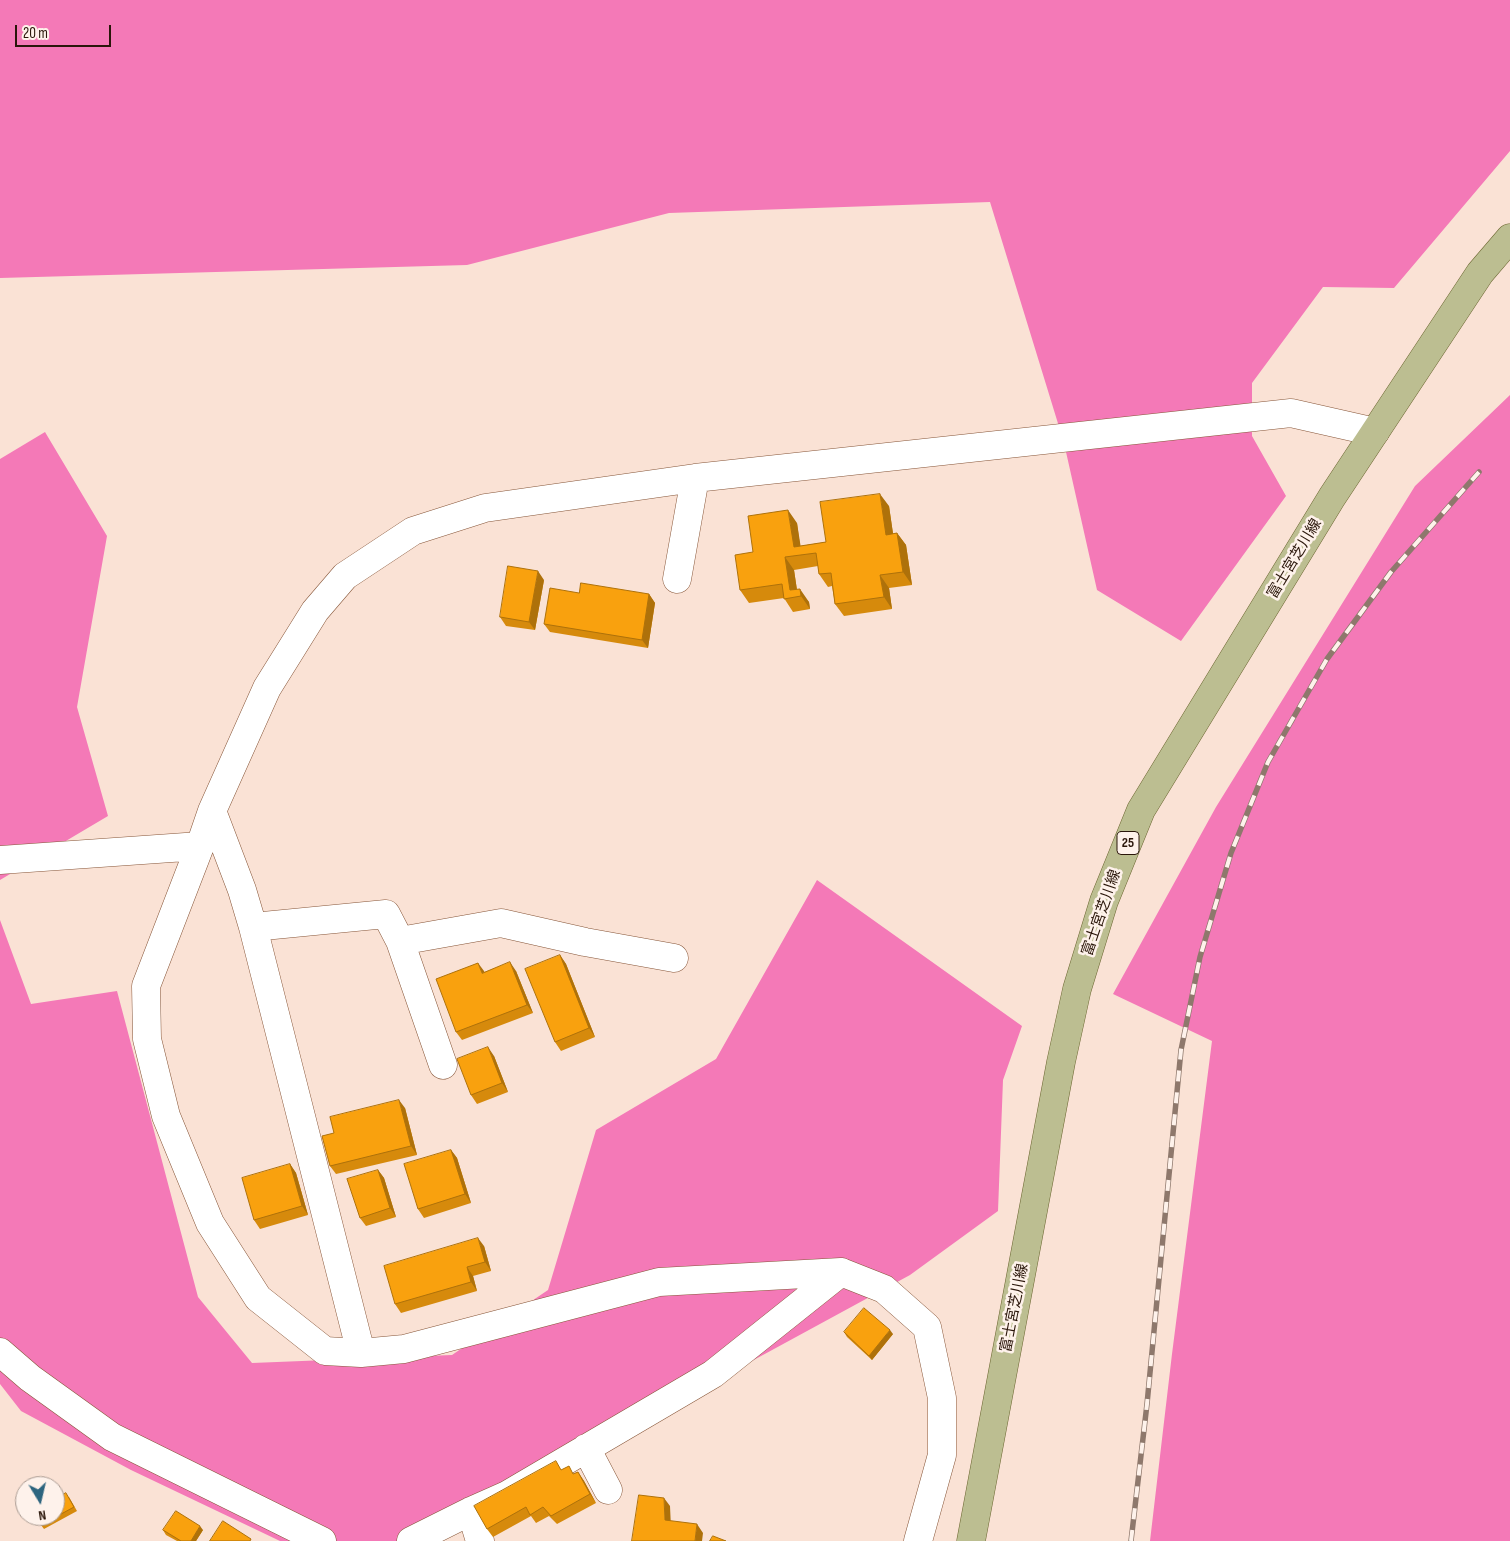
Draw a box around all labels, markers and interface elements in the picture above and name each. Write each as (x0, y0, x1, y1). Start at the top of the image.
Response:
scale bar (18, 15, 114, 47)
text: 20 m (23, 24, 48, 43)
street label: 富士宮芝川線 (1264, 516, 1326, 602)
road number: 25 (1117, 831, 1139, 854)
street label: 富士宮芝川線 (1079, 868, 1125, 958)
street label: 富士宮芝川線 (998, 1262, 1032, 1354)
north arrow (15, 1476, 65, 1526)
text: N (37, 1506, 47, 1524)

